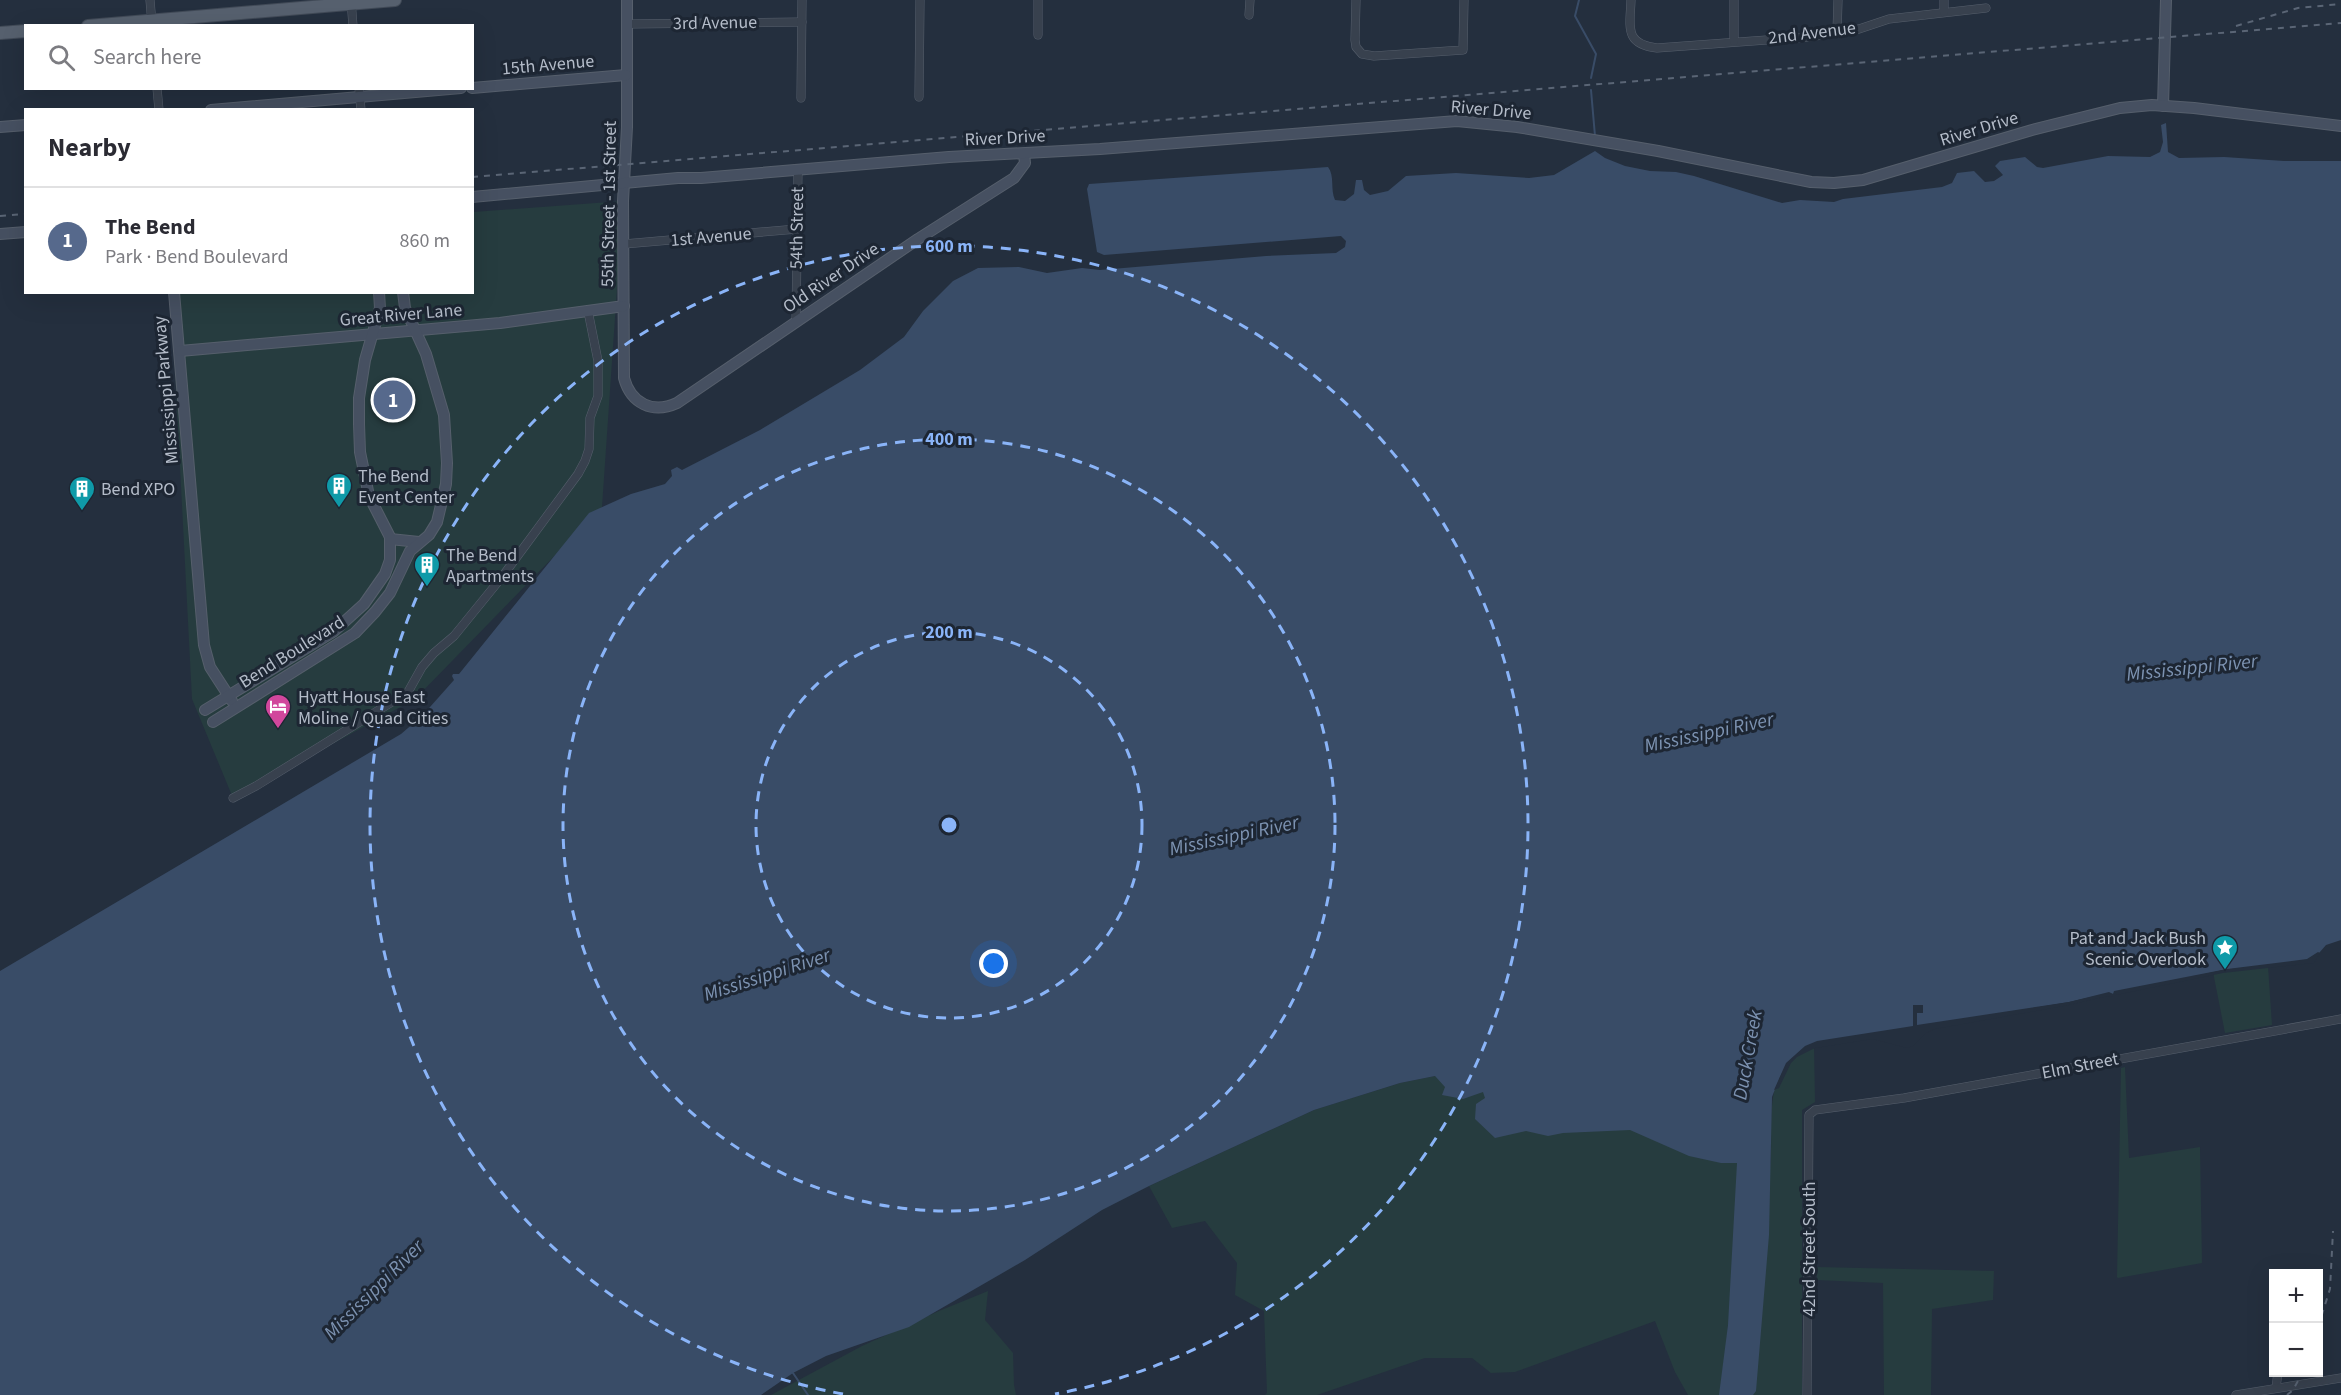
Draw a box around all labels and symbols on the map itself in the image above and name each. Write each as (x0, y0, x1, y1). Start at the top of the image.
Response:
street label: 3rd Avenue (673, 10, 757, 36)
street label: 2nd Avenue (1767, 15, 1857, 51)
street label: 15th Avenue (501, 48, 595, 81)
street label: River Drive (1450, 94, 1532, 126)
street label: River Drive (1937, 105, 2021, 153)
street label: 55th Street - 1st Street (595, 121, 623, 287)
street label: River Drive (964, 123, 1046, 153)
street label: 54th Street (784, 187, 810, 269)
street label: 1st Avenue (669, 221, 753, 253)
text: 600 m (925, 234, 973, 259)
street label: Old River Drive (778, 237, 884, 319)
street label: Great River Lane (339, 297, 463, 333)
street label: Mississippi Parkway (147, 314, 185, 465)
pin: 1 (374, 378, 412, 422)
text: 400 m (925, 427, 973, 452)
place label: The Bend Event Center (358, 464, 455, 510)
building icon: The Bend Event Center (324, 471, 354, 509)
building icon: Bend XPO (67, 474, 97, 512)
place label: Bend XPO (101, 477, 175, 502)
place label: The Bend Apartments (446, 543, 534, 589)
building icon: The Bend Apartments (412, 550, 442, 588)
street label: Bend Boulevard (235, 610, 349, 694)
text: 200 m (925, 620, 973, 645)
water label: Mississippi River (2125, 647, 2260, 689)
place label: Hyatt House East Moline / Quad Cities (298, 685, 448, 731)
hotel icon: Hyatt House East Moline / Quad Cities (263, 692, 293, 730)
water label: Mississippi River (1642, 705, 1777, 760)
water label: Mississippi River (1167, 808, 1302, 863)
centre of rings (939, 815, 959, 835)
place label: Pat and Jack Bush Scenic Overlook (2069, 926, 2206, 972)
place icon: Pat and Jack Bush Scenic Overlook (2210, 933, 2240, 971)
water label: Mississippi River (700, 941, 835, 1009)
your location (979, 949, 1008, 978)
water label: Duck Creek (1726, 1007, 1770, 1102)
street label: Elm Street (2039, 1046, 2121, 1086)
street label: 42nd Street South (1797, 1181, 1822, 1317)
water label: Mississippi River (318, 1233, 431, 1346)

